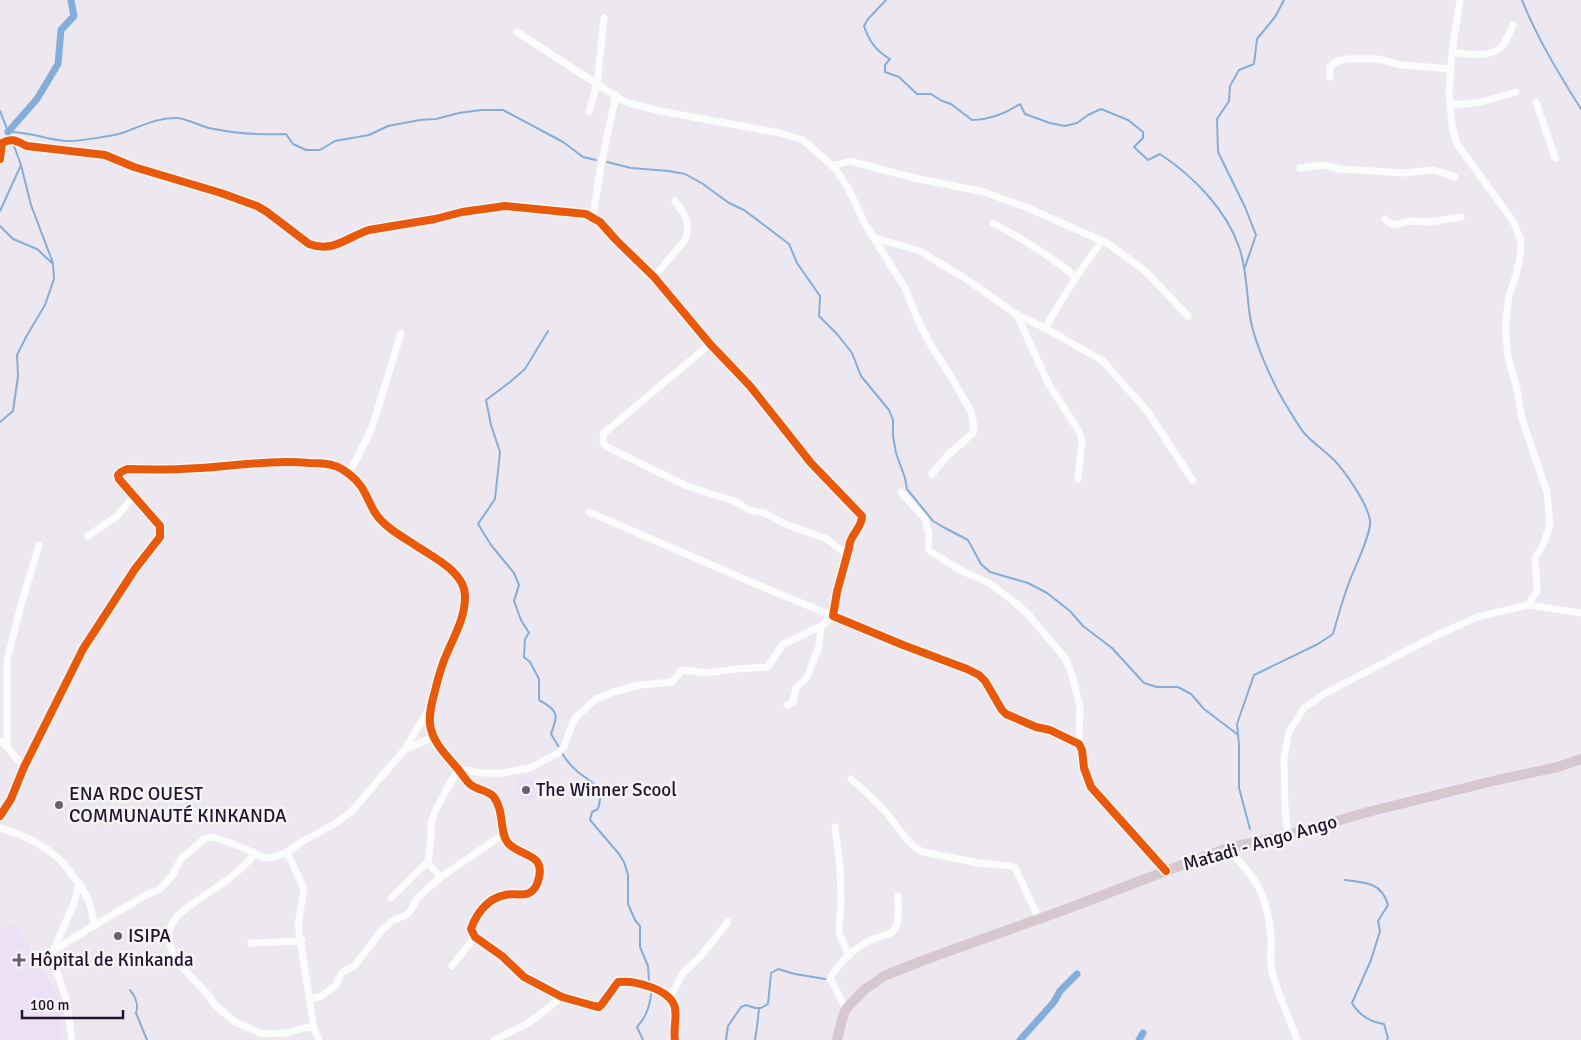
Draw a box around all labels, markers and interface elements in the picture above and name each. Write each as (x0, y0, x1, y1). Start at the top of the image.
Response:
place label: The Winner Scool (536, 778, 677, 802)
place label: ENA RDC OUEST COMMUNAUTÉ KINKANDA (69, 782, 287, 828)
marker: The Winner Scool (520, 784, 532, 796)
marker: ENA RDC OUEST COMMUNAUTÉ KINKANDA (53, 799, 65, 811)
street label: Matadi - Ango Ango (1180, 810, 1340, 876)
place label: ISIPA (128, 924, 171, 948)
marker: ISIPA (112, 930, 124, 942)
place label: Hôpital de Kinkanda (30, 948, 194, 972)
marker: Hôpital de Kinkanda (12, 953, 26, 967)
scale bar (22, 988, 124, 1020)
text: 100 m (30, 996, 70, 1014)

